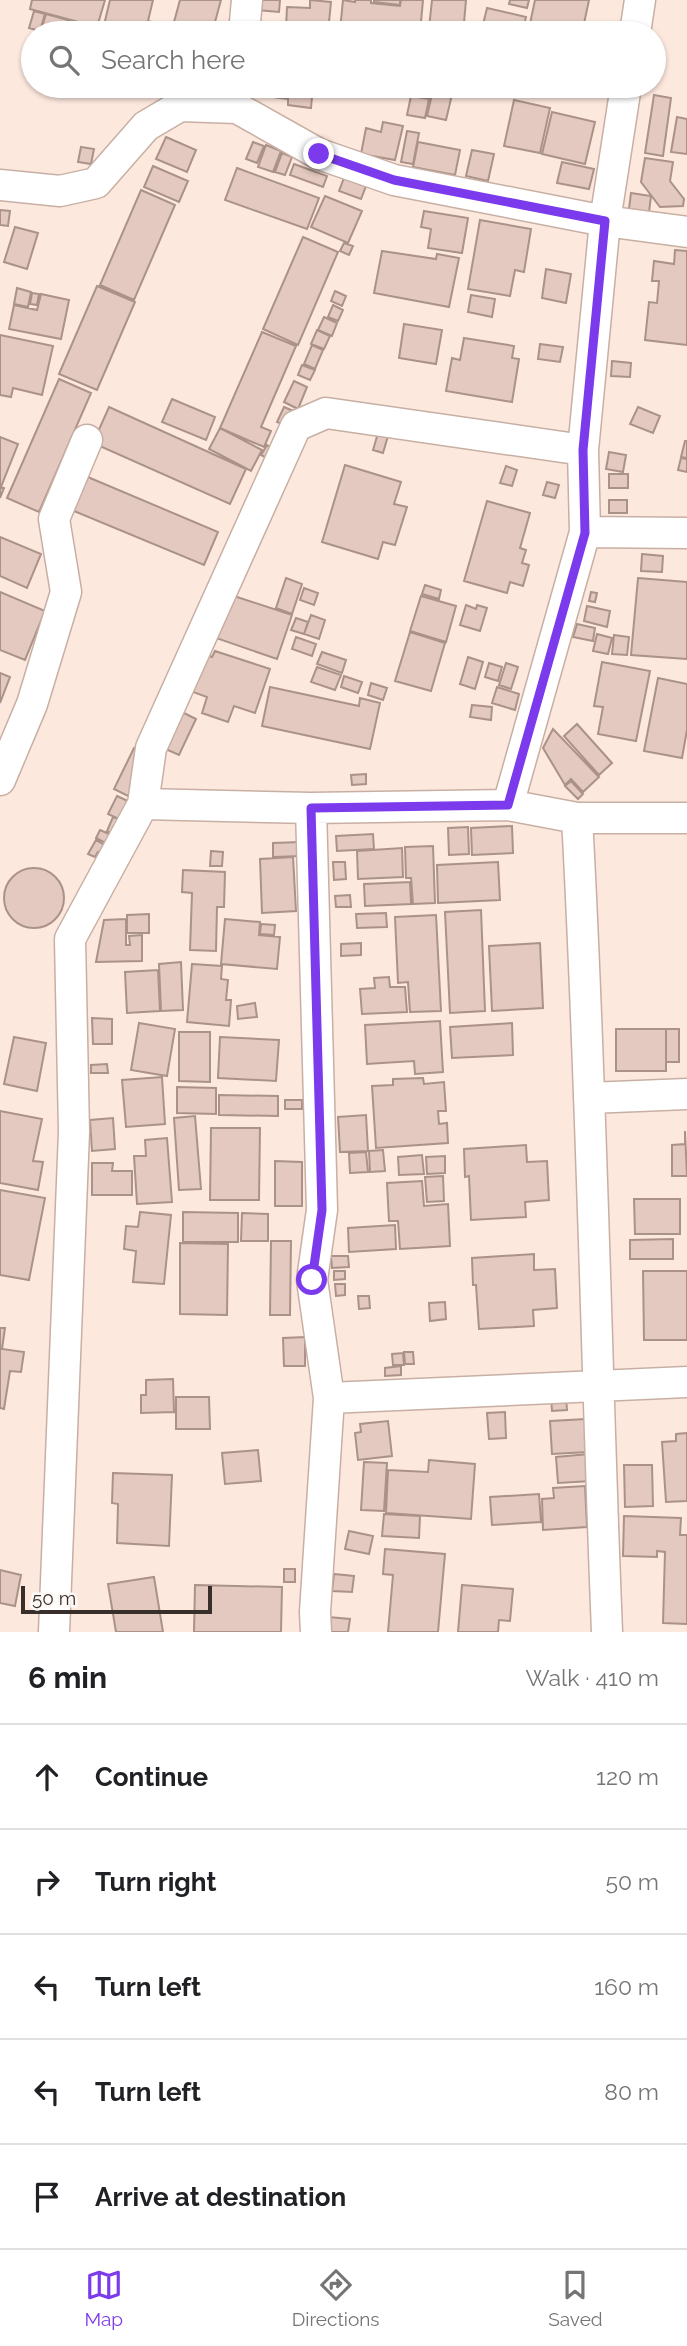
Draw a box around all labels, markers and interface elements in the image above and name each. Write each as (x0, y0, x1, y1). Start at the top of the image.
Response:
search box (21, 21, 666, 98)
icon: search (45, 41, 83, 79)
text: Search here (101, 45, 245, 75)
route end (303, 138, 334, 169)
route start (296, 1264, 327, 1295)
scale bar (21, 1583, 212, 1615)
text: 50 m (32, 1587, 76, 1609)
text: 6 min (28, 1660, 107, 1695)
text: Walk · 410 m (526, 1664, 659, 1691)
icon: ahead (28, 1758, 66, 1796)
text: Continue (95, 1762, 208, 1792)
text: 120 m (596, 1763, 659, 1790)
icon: right (28, 1863, 66, 1901)
text: Turn right (95, 1867, 216, 1897)
text: 50 m (605, 1868, 659, 1895)
icon: left (28, 1968, 66, 2006)
text: Turn left (95, 1972, 201, 2002)
text: 160 m (594, 1973, 659, 2000)
icon: left (28, 2073, 66, 2111)
text: Turn left (95, 2077, 201, 2107)
text: 80 m (604, 2078, 659, 2105)
icon: arrive (28, 2178, 66, 2216)
text: Arrive at destination (95, 2182, 346, 2212)
tab: Map (84, 2266, 123, 2330)
tab: Directions (292, 2266, 380, 2330)
tab: Saved (548, 2266, 603, 2330)

